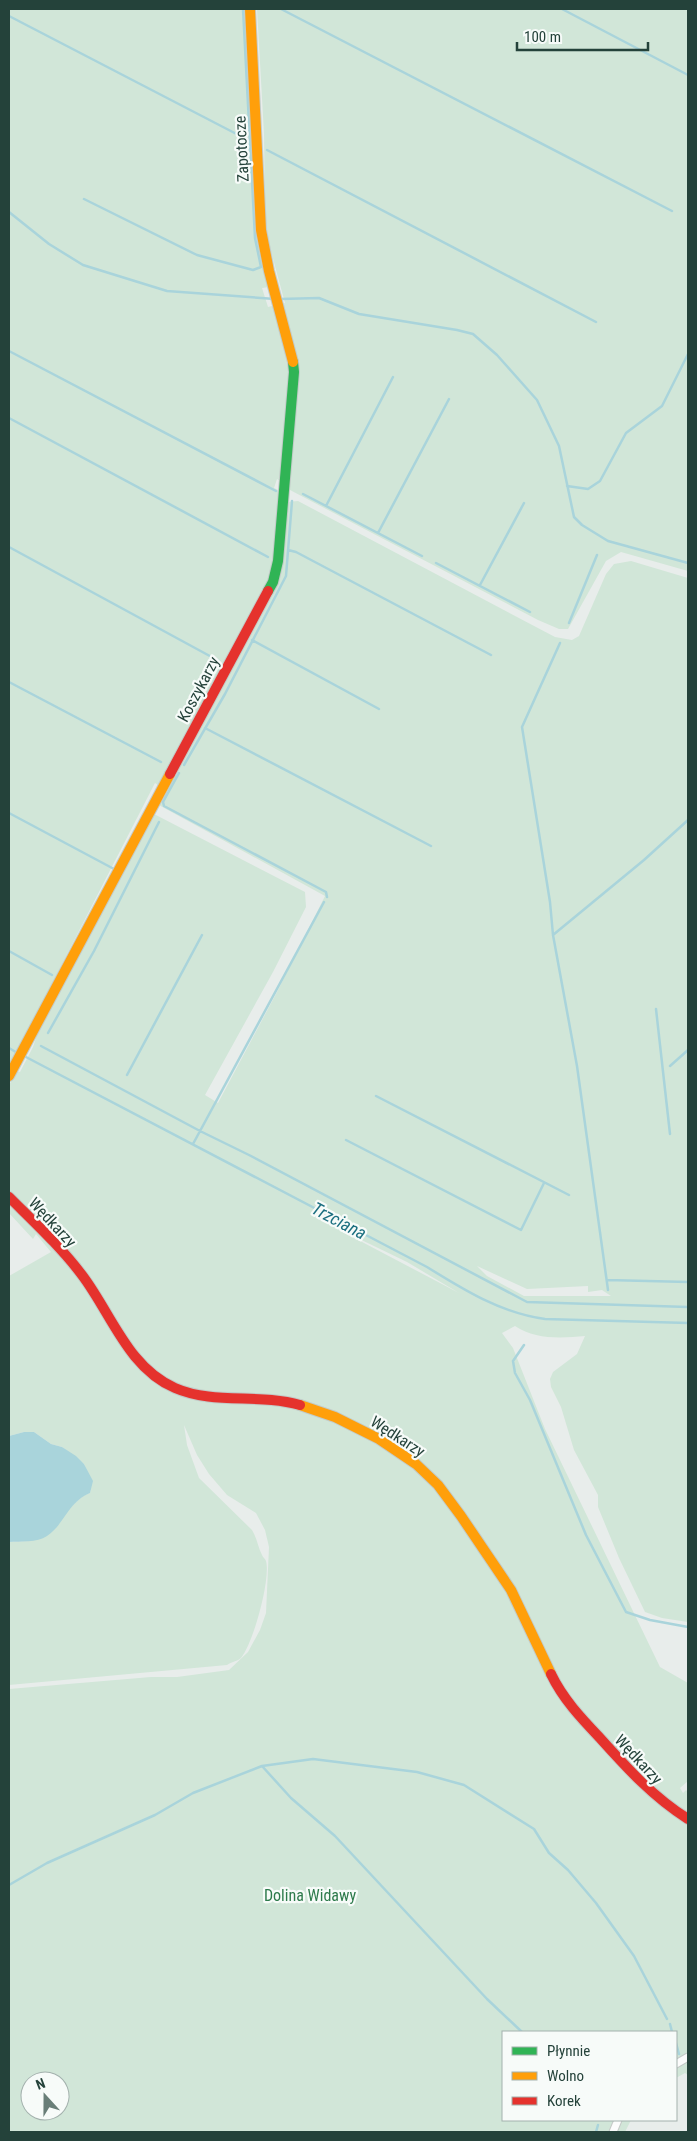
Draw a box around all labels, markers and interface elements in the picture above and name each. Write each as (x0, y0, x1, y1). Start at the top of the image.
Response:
scale bar (517, 20, 648, 52)
text: 100 m (524, 28, 561, 46)
street label: Zapotocze (230, 115, 253, 183)
street label: Koszykarzy (173, 653, 224, 725)
street label: Wędkarzy (25, 1194, 81, 1251)
water label: Trzciana (308, 1198, 370, 1244)
street label: Wędkarzy (367, 1412, 429, 1461)
street label: Wędkarzy (611, 1731, 667, 1788)
park label: Dolina Widawy (264, 1886, 356, 1905)
legend (502, 2031, 677, 2121)
text: Płynnie (547, 2042, 590, 2060)
text: Wolno (547, 2067, 584, 2085)
north arrow (20, 2071, 70, 2121)
text: N (33, 2075, 47, 2093)
text: Korek (547, 2092, 581, 2110)

